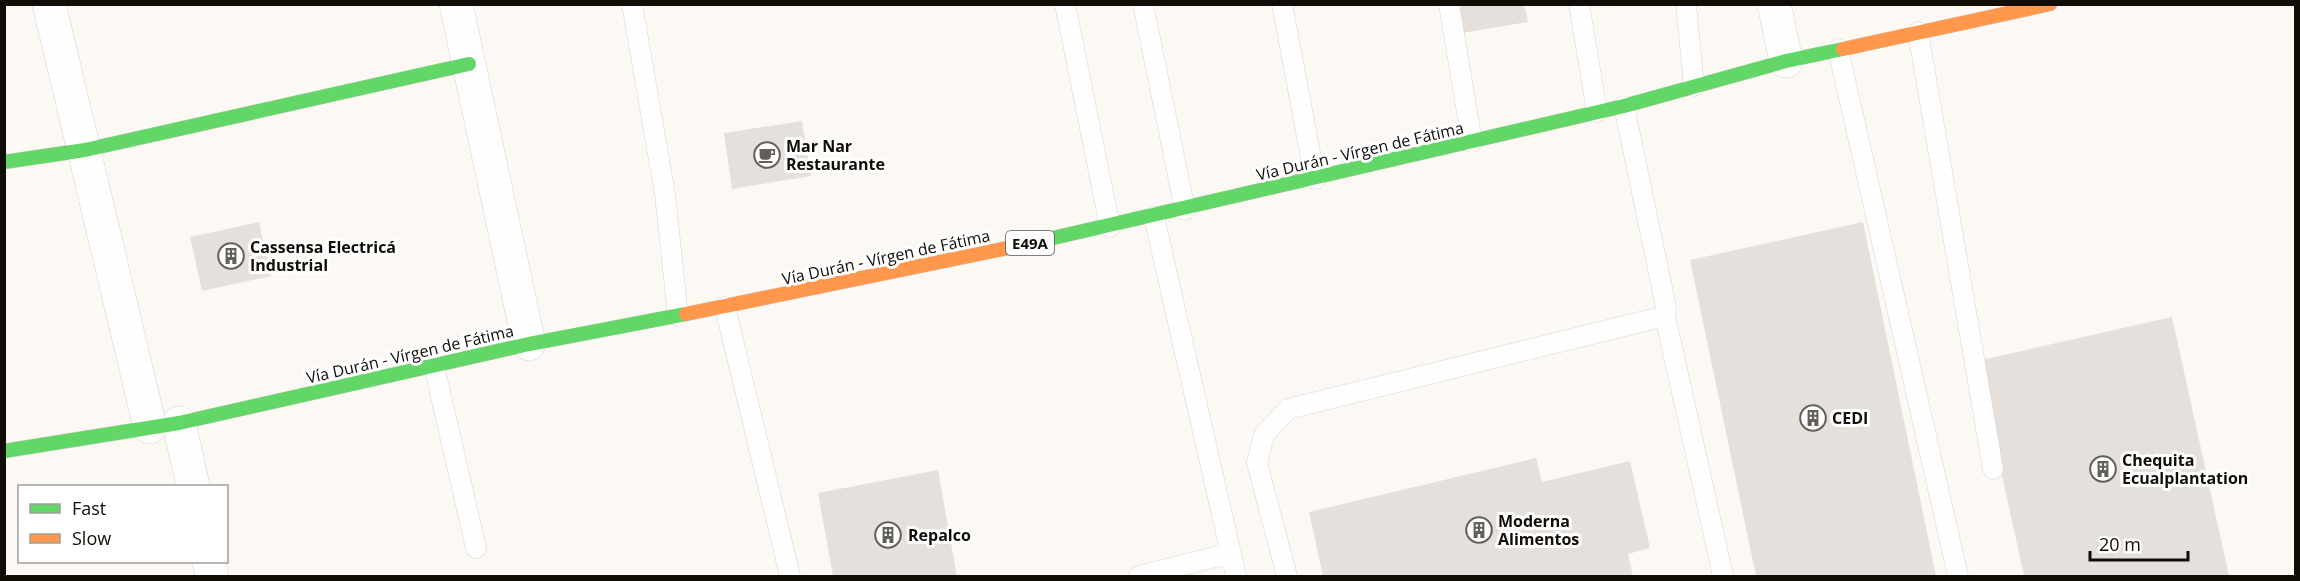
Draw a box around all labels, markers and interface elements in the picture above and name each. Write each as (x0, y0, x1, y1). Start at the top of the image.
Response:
street label: Vía Durán - Vírgen de Fátima (1254, 116, 1466, 186)
place label: Mar Nar Restaurante (786, 135, 885, 175)
cafe icon: Mar Nar Restaurante (752, 140, 782, 170)
street label: Vía Durán - Vírgen de Fátima (780, 224, 992, 290)
road number: E49A (1006, 231, 1054, 255)
place label: Cassensa Electricá Industrial (250, 236, 396, 276)
building icon: Cassensa Electricá Industrial (216, 241, 246, 271)
street label: Vía Durán - Vírgen de Fátima (304, 319, 516, 389)
building icon: CEDI (1798, 403, 1828, 433)
place label: CEDI (1832, 407, 1868, 429)
place label: Chequita Ecualplantation (2122, 449, 2248, 489)
building icon: Chequita Ecualplantation (2088, 454, 2118, 484)
legend (18, 485, 228, 563)
text: Fast (72, 496, 106, 520)
place label: Moderna Alimentos (1498, 510, 1579, 550)
building icon: Moderna Alimentos (1464, 515, 1494, 545)
building icon: Repalco (873, 520, 903, 550)
place label: Repalco (908, 524, 971, 546)
scale bar (2090, 524, 2188, 562)
text: Slow (72, 526, 111, 550)
text: 20 m (2099, 532, 2141, 556)

